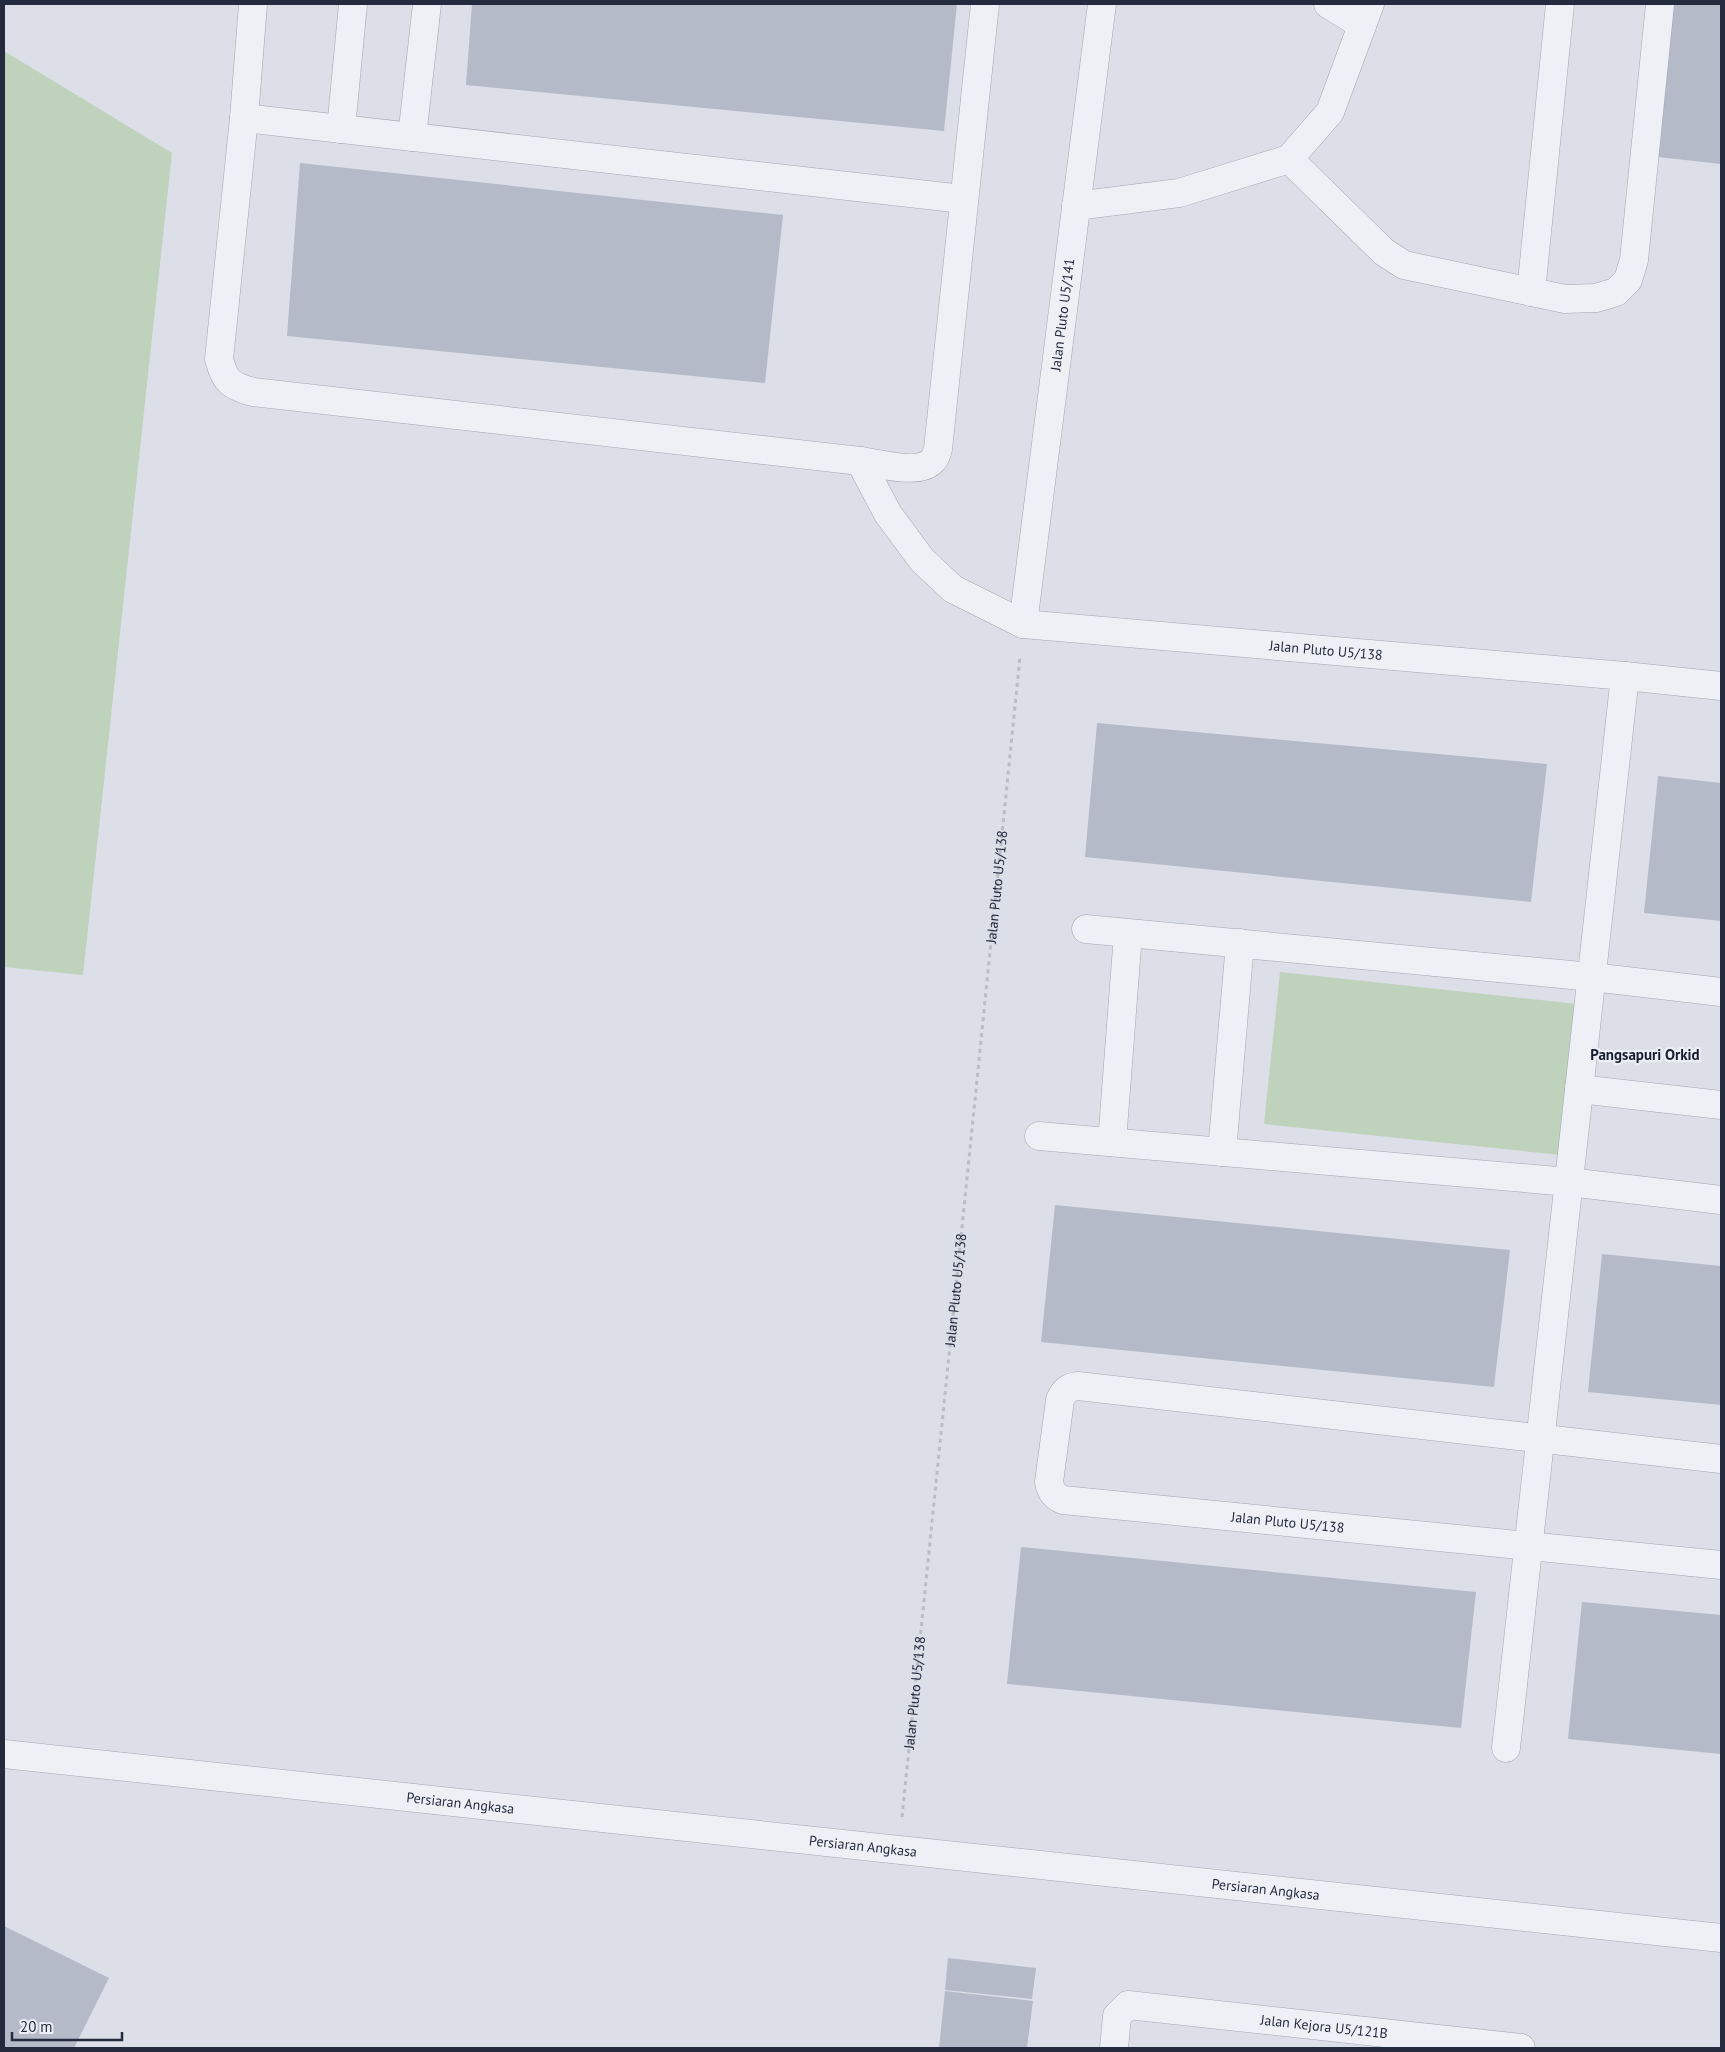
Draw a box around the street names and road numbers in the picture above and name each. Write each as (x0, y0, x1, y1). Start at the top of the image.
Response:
street label: Jalan Pluto U5/141 (1046, 257, 1079, 373)
street label: Jalan Pluto U5/138 (1268, 636, 1383, 664)
street label: Jalan Pluto U5/138 (982, 829, 1011, 945)
street label: Jalan Pluto U5/138 (941, 1232, 970, 1348)
street label: Jalan Pluto U5/138 (1229, 1508, 1345, 1537)
street label: Jalan Pluto U5/138 (900, 1635, 929, 1751)
street label: Persiaran Angkasa (406, 1788, 515, 1818)
street label: Persiaran Angkasa (808, 1831, 918, 1861)
street label: Persiaran Angkasa (1211, 1874, 1321, 1904)
street label: Jalan Kejora U5/121B (1258, 2010, 1389, 2042)

